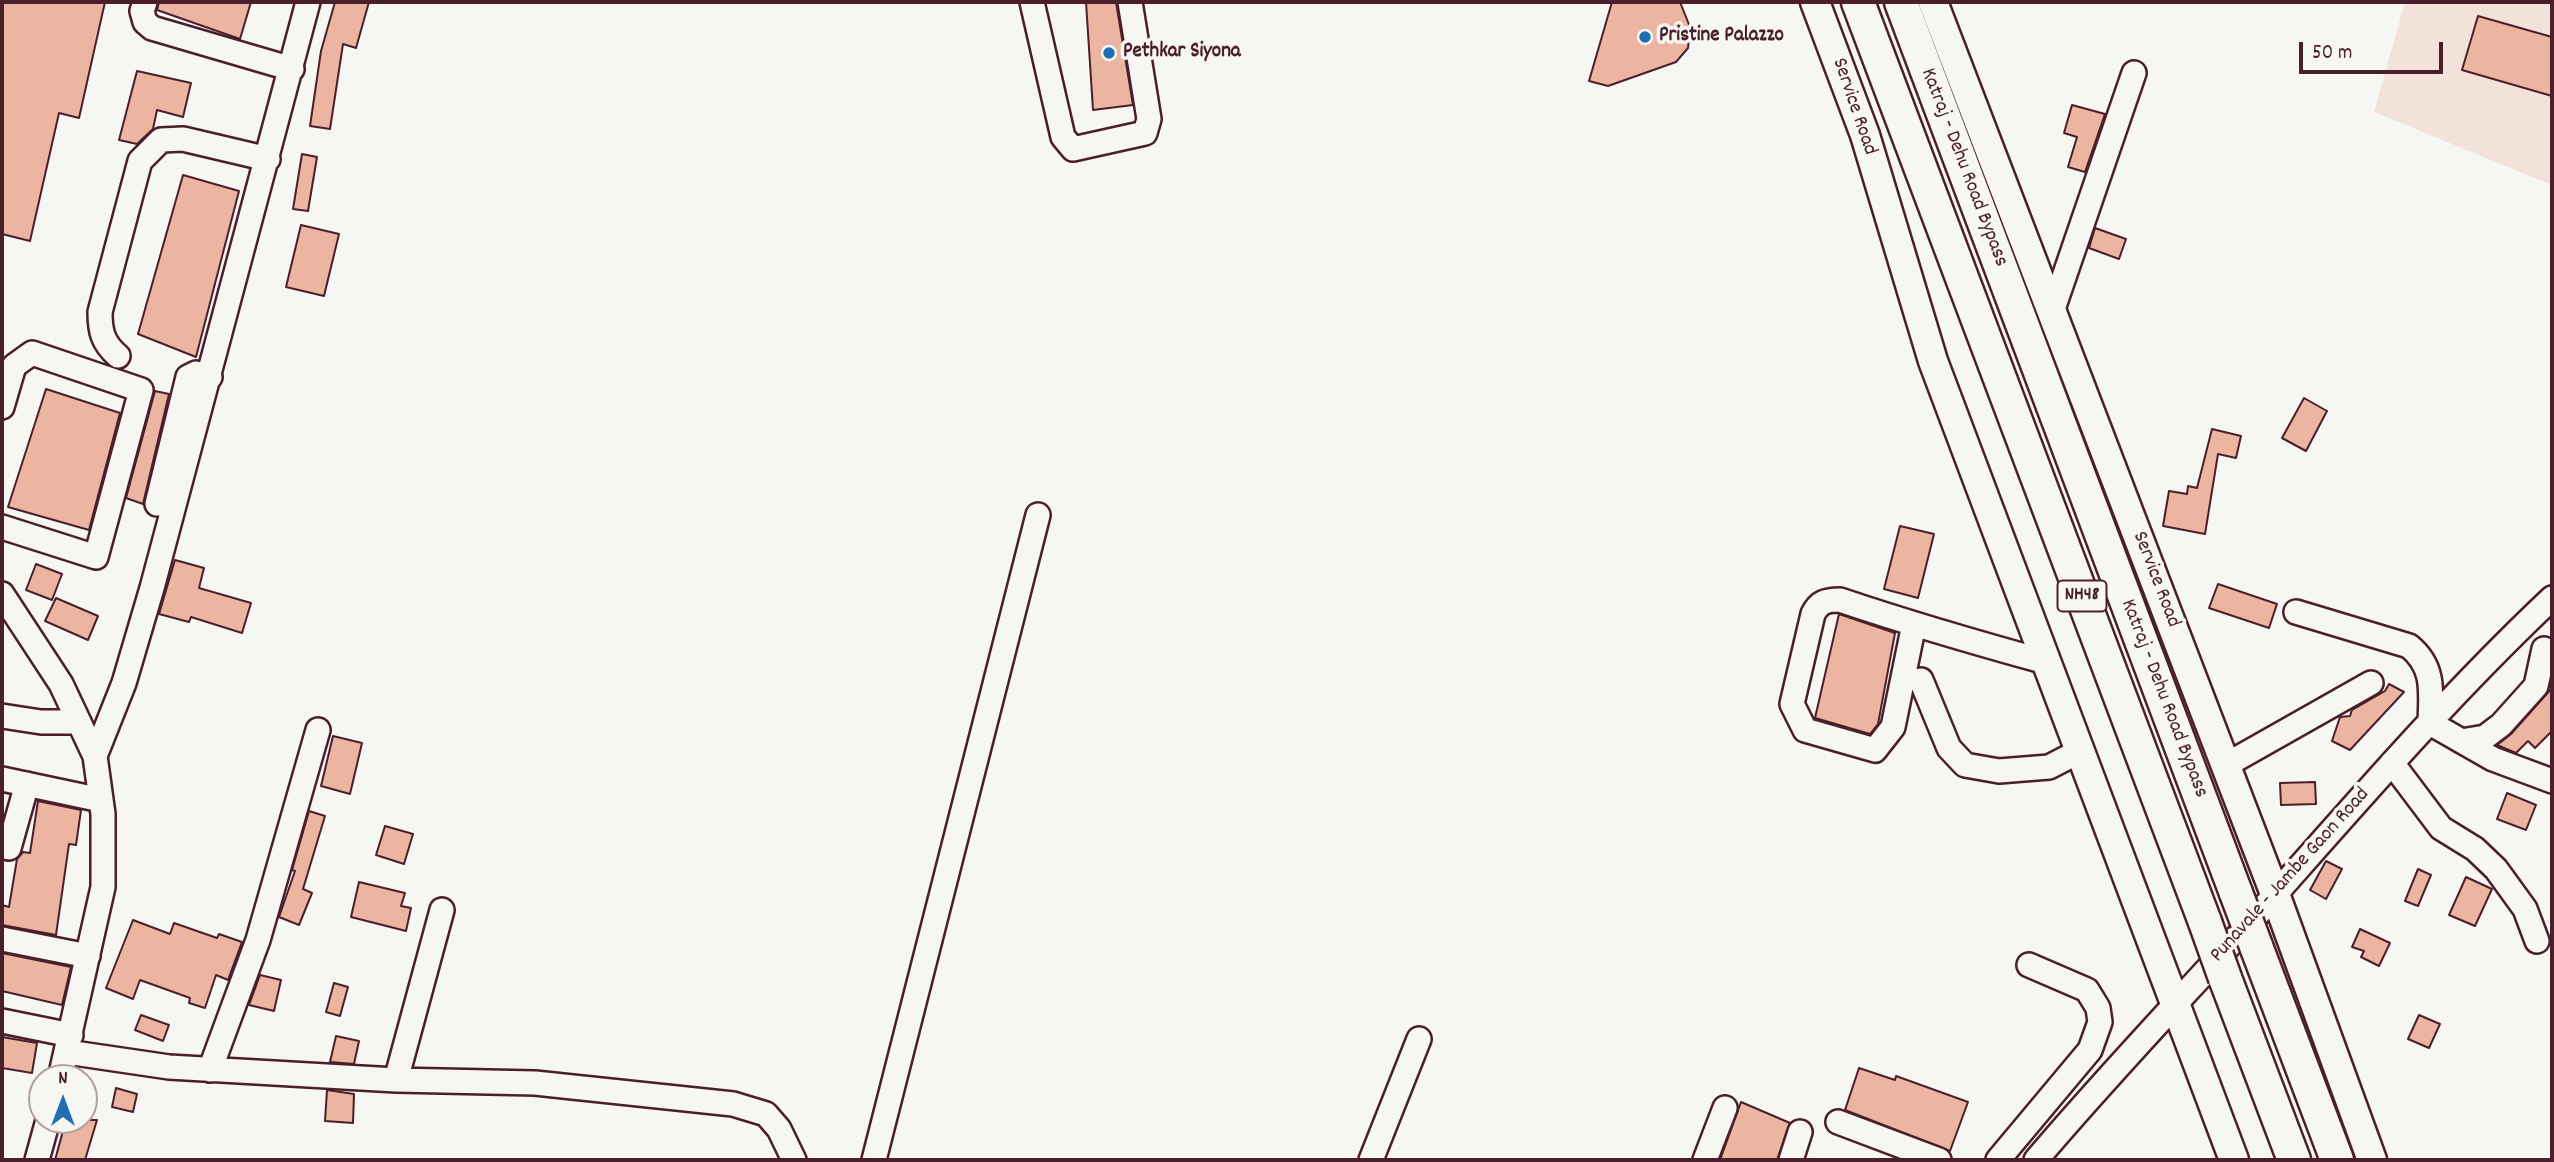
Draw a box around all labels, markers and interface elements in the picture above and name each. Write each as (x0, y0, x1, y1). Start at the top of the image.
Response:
place label: Pristine Palazzo (1659, 24, 1784, 50)
scale bar (2302, 28, 2446, 72)
marker: Pristine Palazzo (1637, 29, 1653, 45)
text: 50 m (2312, 39, 2352, 69)
place label: Pethkar Siyona (1123, 40, 1241, 66)
marker: Pethkar Siyona (1101, 45, 1117, 61)
street label: Service Road (1825, 55, 1881, 159)
street label: Katraj - Dehu Road Bypass (1914, 65, 2012, 271)
street label: Service Road (2125, 529, 2185, 631)
road number: NH48 (2058, 580, 2106, 611)
street label: Katraj - Dehu Road Bypass (2114, 596, 2212, 802)
street label: Punavale - Jambe Gaon Road (2206, 783, 2376, 969)
north arrow (28, 1064, 98, 1134)
text: N (58, 1066, 68, 1093)

